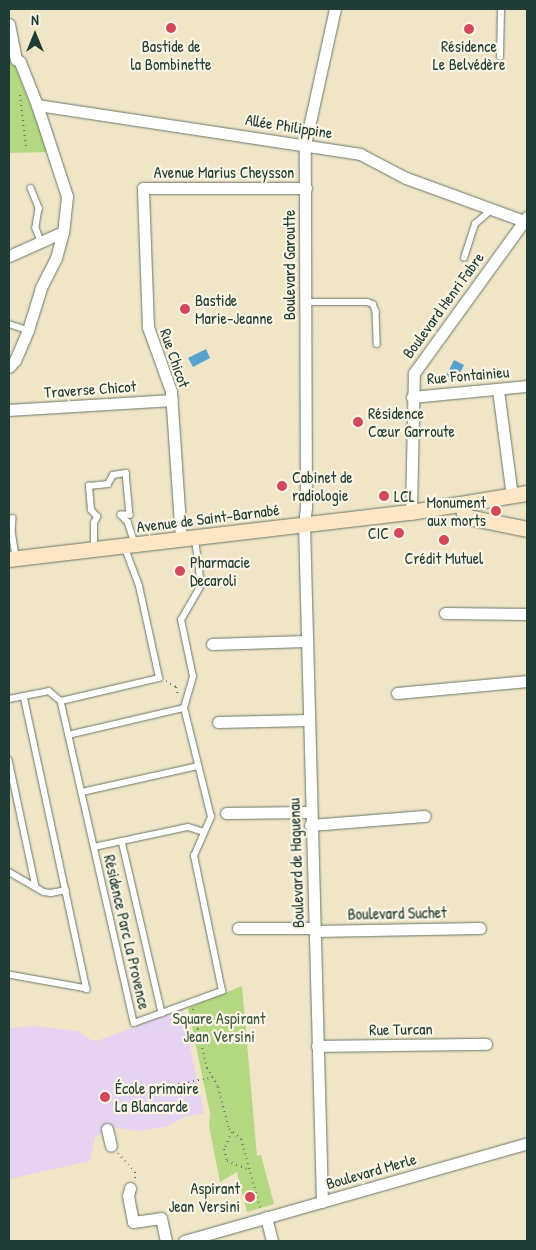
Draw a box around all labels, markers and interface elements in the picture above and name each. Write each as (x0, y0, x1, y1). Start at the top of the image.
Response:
north arrow (10, 10, 60, 60)
text: N (31, 10, 39, 29)
marker: Bastide de la Bombinette (165, 22, 177, 34)
marker: Résidence Le Belvédère (463, 23, 475, 35)
place label: Bastide de la Bombinette (131, 36, 211, 74)
place label: Résidence Le Belvédère (433, 36, 505, 74)
street label: Allée Philippine (244, 110, 334, 142)
street label: Avenue Marius Cheysson (154, 162, 294, 182)
street label: Boulevard Garoutte (279, 210, 299, 320)
street label: Boulevard Henri Fabre (398, 248, 488, 362)
place label: Bastide Marie-Jeanne (195, 290, 273, 328)
marker: Bastide Marie-Jeanne (179, 303, 191, 315)
street label: Rue Chicot (156, 326, 194, 390)
street label: Rue Fontainieu (426, 362, 510, 388)
street label: Traverse Chicot (43, 376, 137, 402)
place label: Résidence Cœur Garroute (368, 403, 455, 441)
marker: Résidence Cœur Garroute (352, 416, 364, 428)
place label: Cabinet de radiologie (292, 467, 353, 505)
marker: Cabinet de radiologie (276, 480, 288, 492)
place label: LCL (394, 486, 415, 506)
marker: LCL (378, 490, 390, 502)
place label: Monument aux morts (426, 492, 486, 530)
street label: Avenue de Saint-Barnabé (135, 500, 281, 536)
marker: Monument aux morts (490, 505, 502, 517)
place label: CIC (368, 523, 389, 543)
marker: CIC (393, 527, 405, 539)
marker: Crédit Mutuel (438, 534, 450, 546)
place label: Crédit Mutuel (405, 548, 483, 568)
place label: Pharmacie Decaroli (190, 552, 250, 590)
marker: Pharmacie Decaroli (174, 565, 186, 577)
street label: Boulevard de Haguenau (284, 798, 308, 928)
street label: Résidence Parc La Provence (100, 853, 154, 1011)
street label: Boulevard Suchet (347, 903, 447, 923)
park label: Square Aspirant Jean Versini (172, 1008, 266, 1046)
street label: Rue Turcan (369, 1019, 433, 1039)
place label: École primaire La Blancarde (115, 1078, 199, 1116)
marker: École primaire La Blancarde (99, 1091, 111, 1103)
street label: Boulevard Merle (324, 1149, 418, 1193)
place label: Aspirant Jean Versini (168, 1178, 240, 1216)
marker: Aspirant Jean Versini (244, 1191, 256, 1203)

